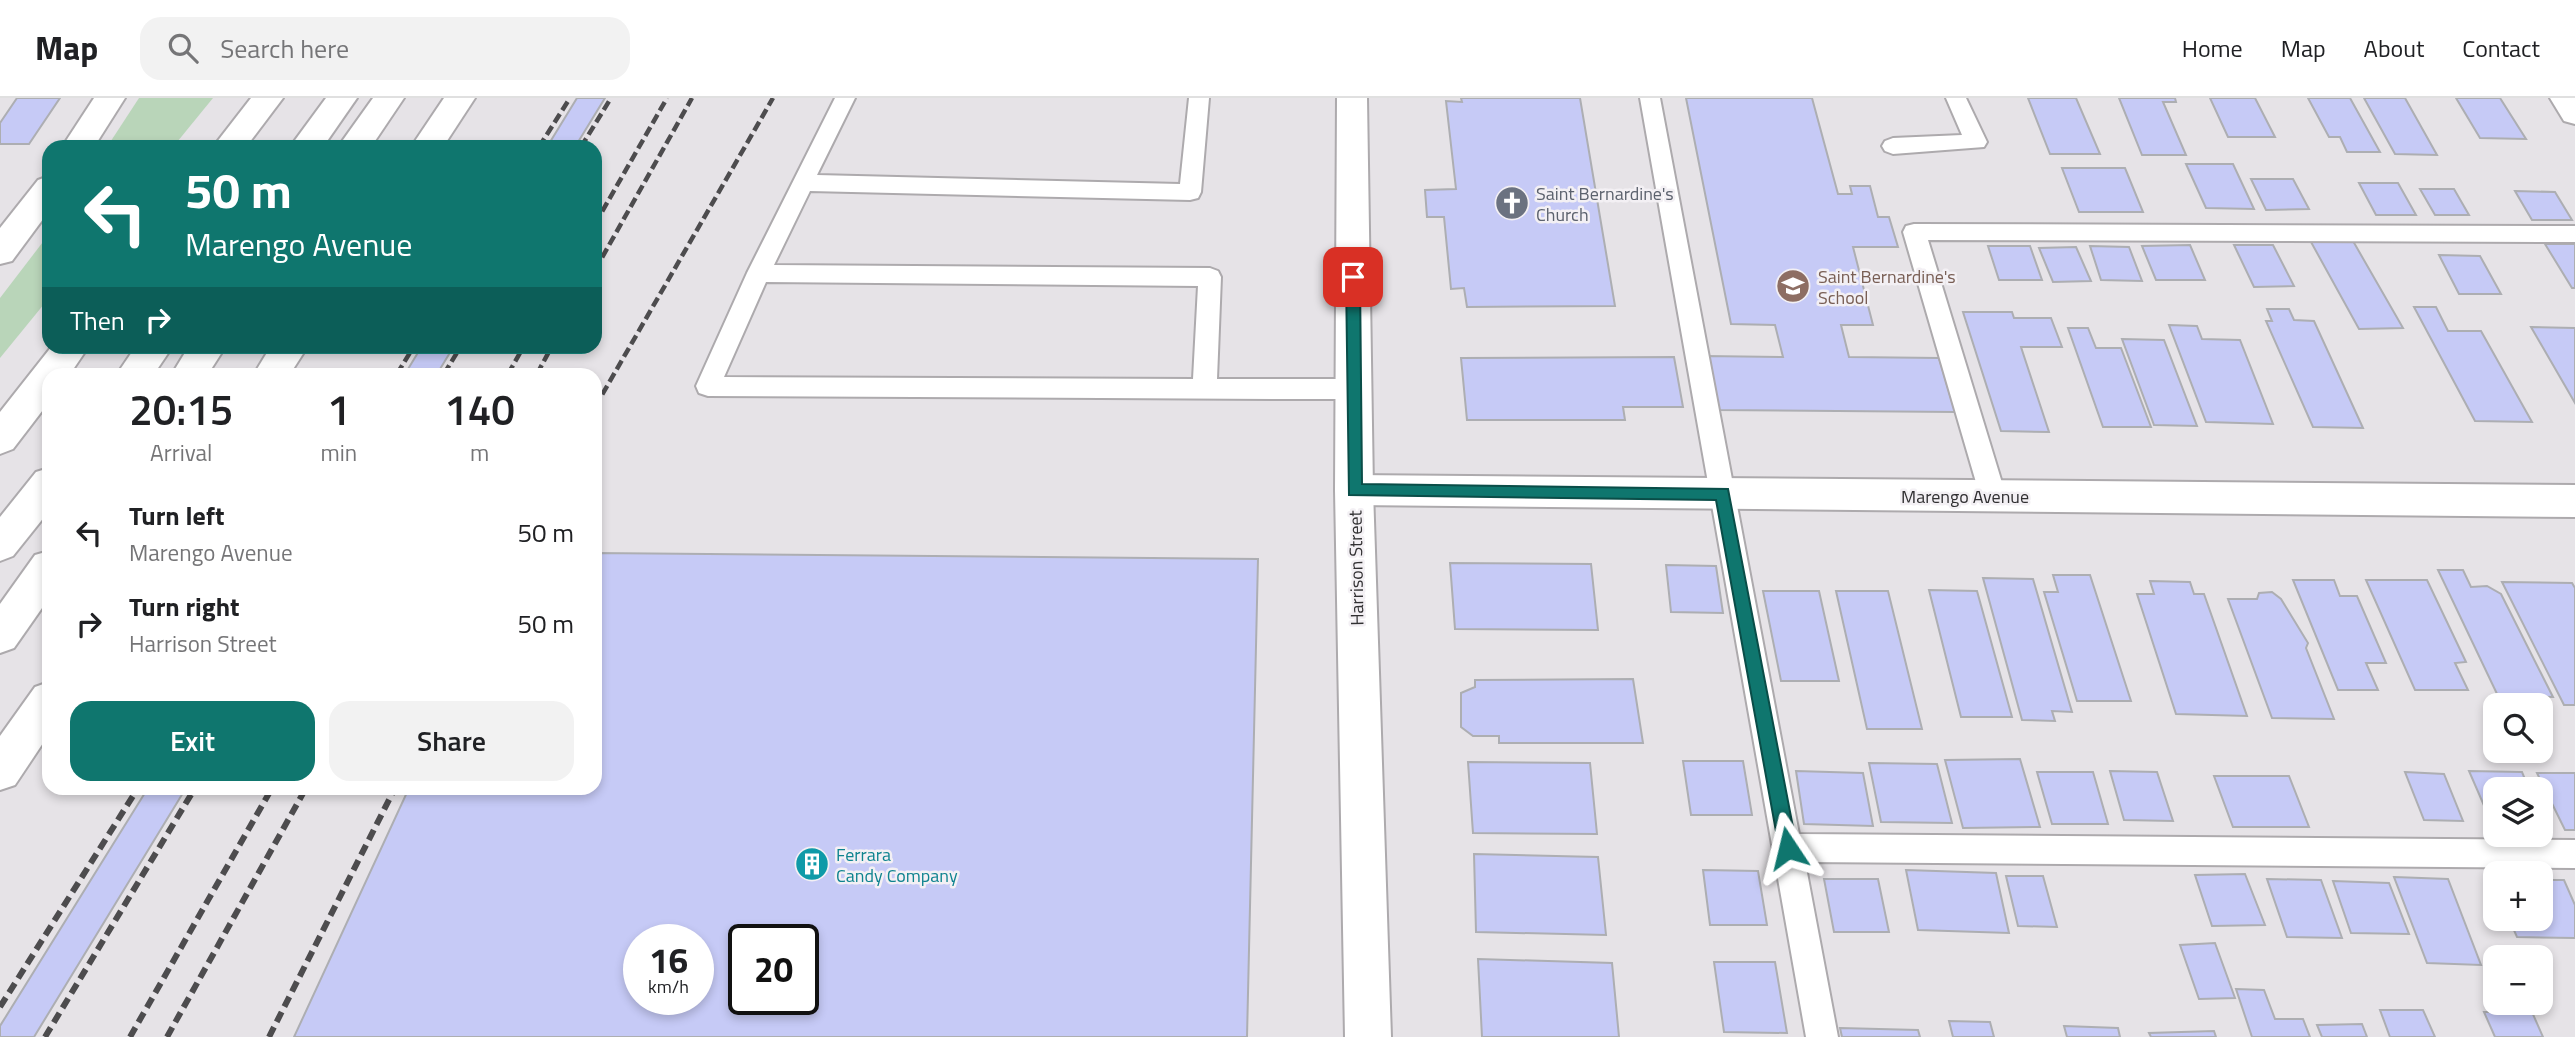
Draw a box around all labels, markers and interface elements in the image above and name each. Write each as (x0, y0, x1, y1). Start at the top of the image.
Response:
search box (140, 17, 630, 80)
text: Map (35, 23, 98, 73)
icon: search (164, 29, 202, 67)
text: Search here (220, 29, 349, 68)
text: Home (2182, 30, 2243, 66)
text: Map (2281, 30, 2326, 66)
text: About (2364, 30, 2424, 66)
text: Contact (2462, 30, 2540, 66)
text: 50 m (185, 152, 292, 227)
icon: left (70, 168, 161, 259)
place label: Saint Bernardine's Church (1536, 180, 1674, 228)
church icon: Saint Bernardine's Church (1493, 184, 1531, 222)
text: Marengo Avenue (185, 220, 413, 268)
pin (1323, 247, 1383, 307)
icon: arrive (1334, 258, 1372, 296)
place label: Saint Bernardine's School (1818, 263, 1956, 311)
school or university icon: Saint Bernardine's School (1774, 267, 1812, 305)
text: Then (70, 301, 125, 340)
icon: right (139, 301, 177, 339)
text: 20:15 (129, 377, 233, 441)
text: 1 (327, 377, 351, 441)
text: 140 (444, 377, 515, 441)
text: Arrival (150, 435, 212, 470)
text: min (320, 435, 357, 470)
text: m (470, 435, 489, 470)
street label: Marengo Avenue (1901, 483, 2029, 510)
text: Turn left (129, 496, 224, 535)
street label: Harrison Street (1341, 509, 1371, 626)
text: 50 m (517, 513, 574, 552)
icon: left (70, 514, 108, 552)
text: Marengo Avenue (129, 535, 293, 570)
text: Turn right (129, 587, 240, 626)
text: 50 m (517, 604, 574, 643)
icon: right (70, 605, 108, 643)
text: Harrison Street (129, 626, 277, 661)
map controls (2483, 693, 2553, 1015)
button: search (2483, 693, 2553, 763)
button: Exit (70, 701, 315, 781)
button: Share (329, 701, 574, 781)
button: layers (2483, 777, 2553, 847)
position arrow (1751, 811, 1825, 885)
place label: Ferrara Candy Company (836, 841, 958, 889)
building icon: Ferrara Candy Company (793, 845, 831, 883)
button: + (2483, 861, 2553, 931)
speed limit sign: 20 (728, 924, 819, 1015)
text: 16 (649, 933, 688, 987)
button: − (2483, 945, 2553, 1015)
text: km/h (648, 973, 689, 1000)

